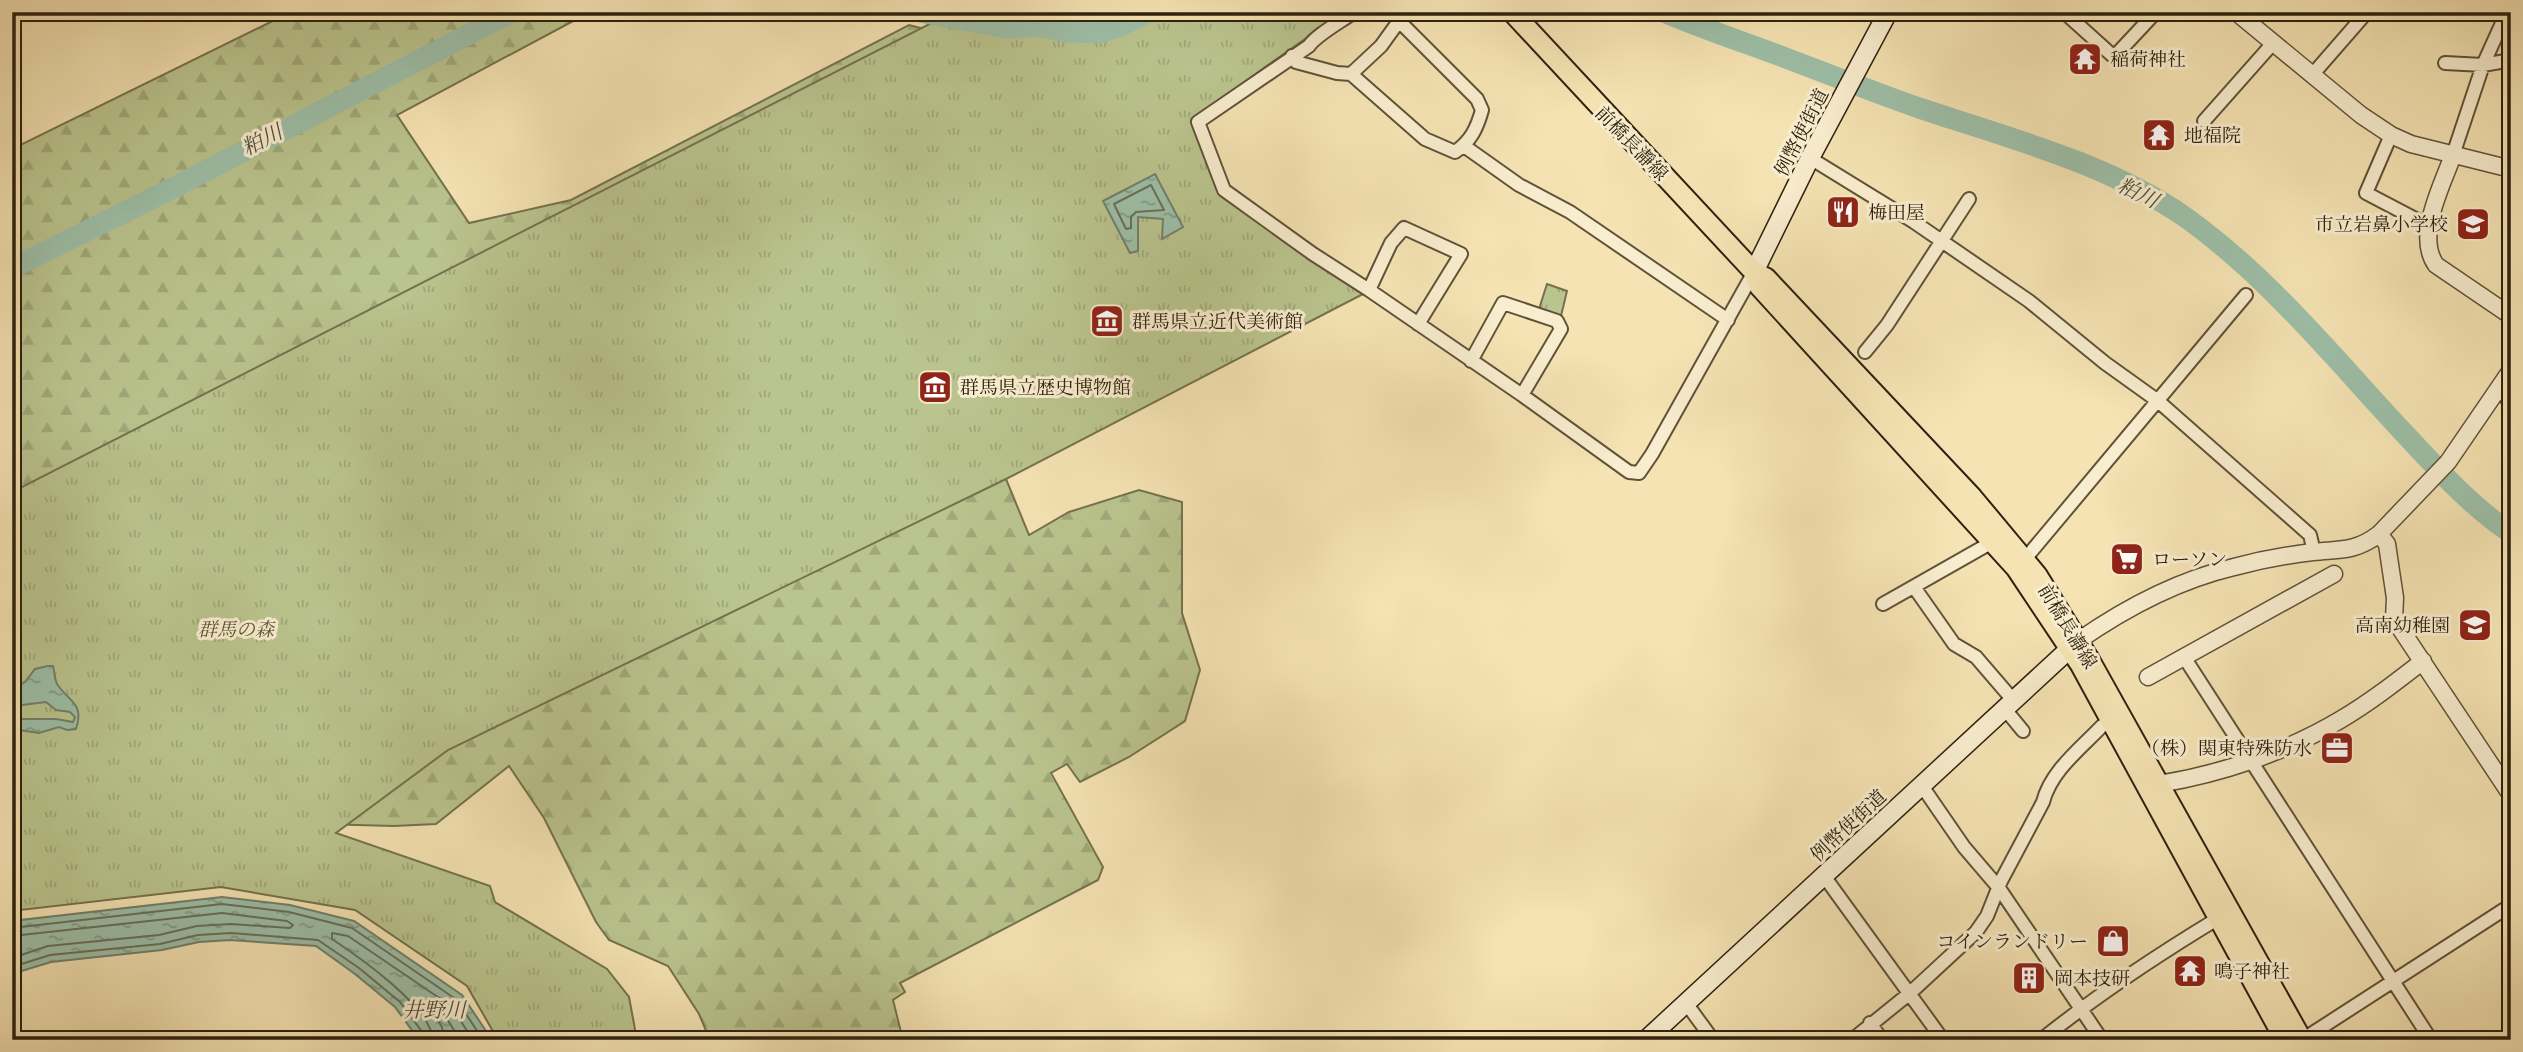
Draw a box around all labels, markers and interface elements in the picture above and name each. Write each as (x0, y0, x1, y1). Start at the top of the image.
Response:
temple icon: 稲荷神社 (2066, 40, 2104, 78)
place label: 稲荷神社 (2110, 48, 2186, 71)
street label: 例幣使街道 (1770, 85, 1833, 180)
street label: 前橋長瀞線 (1590, 101, 1673, 186)
temple icon: 地福院 (2140, 116, 2178, 154)
water label: 粕川 (237, 118, 288, 161)
place label: 地福院 (2184, 124, 2241, 147)
water label: 粕川 (2113, 172, 2164, 215)
restaurant icon: 梅田屋 (1824, 193, 1862, 231)
place label: 梅田屋 (1868, 201, 1925, 224)
school or university icon: 市立岩鼻小学校 (2454, 205, 2492, 243)
place label: 市立岩鼻小学校 (2315, 213, 2448, 236)
museum icon: 群馬県立近代美術館 (1088, 302, 1126, 340)
place label: 群馬県立近代美術館 (1132, 310, 1303, 333)
museum icon: 群馬県立歴史博物館 (916, 368, 954, 406)
place label: 群馬県立歴史博物館 (960, 376, 1131, 399)
supermarket icon: ローソン (2108, 540, 2146, 578)
place label: ローソン (2152, 548, 2227, 571)
street label: 前橋長瀞線 (2033, 580, 2102, 673)
school or university icon: 高南幼稚園 (2456, 606, 2494, 644)
place label: 高南幼稚園 (2355, 614, 2450, 637)
park label: 群馬の森 (198, 618, 276, 641)
office icon: （株）関東特殊防水 (2318, 729, 2356, 767)
place label: （株）関東特殊防水 (2141, 737, 2312, 760)
street label: 例幣使街道 (1806, 785, 1891, 866)
shop icon: コインランドリー (2094, 922, 2132, 960)
place label: コインランドリー (1937, 930, 2088, 953)
temple icon: 鳴子神社 (2171, 952, 2209, 990)
building icon: 岡本技研 (2010, 959, 2048, 997)
place label: 鳴子神社 (2214, 960, 2290, 983)
place label: 岡本技研 (2054, 967, 2130, 990)
water label: 井野川 (403, 997, 467, 1023)

